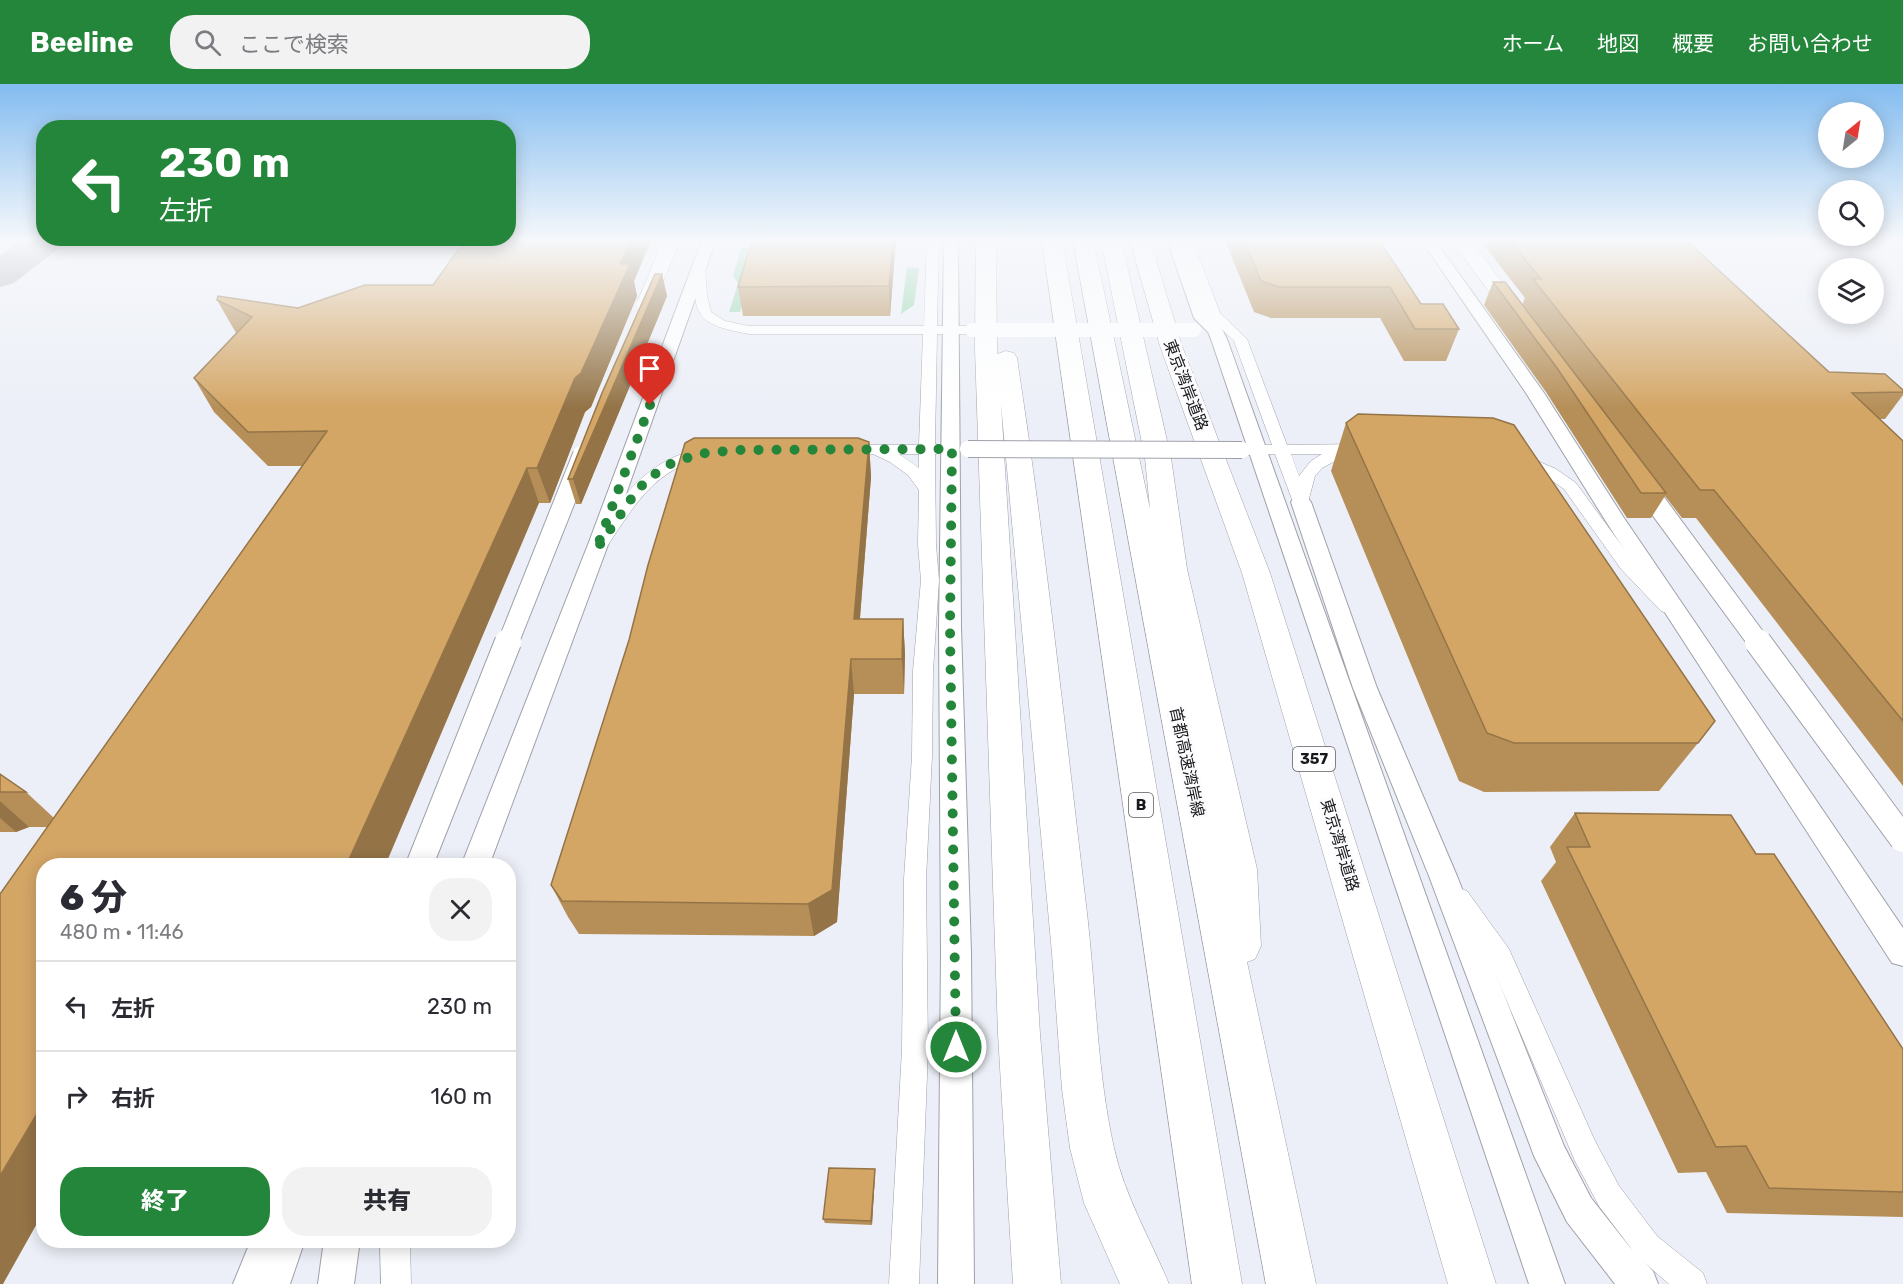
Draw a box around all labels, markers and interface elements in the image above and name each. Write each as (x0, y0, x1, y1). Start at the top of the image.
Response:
search box (170, 15, 590, 69)
text: Beeline (30, 26, 134, 59)
icon: search (191, 26, 224, 59)
text: ここで検索 (239, 31, 349, 58)
text: ホーム (1502, 31, 1564, 56)
text: 地図 (1597, 31, 1639, 56)
text: 概要 (1672, 31, 1714, 56)
text: お問い合わせ (1747, 31, 1873, 56)
north arrow (1818, 102, 1884, 168)
map controls (1818, 102, 1884, 324)
text: 230 m (159, 138, 290, 188)
icon: left (60, 144, 138, 222)
button: search (1818, 180, 1884, 246)
text: 左折 (159, 195, 213, 227)
button: layers (1818, 258, 1884, 324)
street label: 東京湾岸道路 (1160, 337, 1212, 433)
pin (624, 343, 675, 405)
icon: arrive (633, 352, 666, 385)
street label: 首都高速湾岸線 (1166, 705, 1208, 819)
road number: 357 (1293, 747, 1335, 771)
road number: B (1129, 793, 1153, 817)
street label: 東京湾岸道路 (1317, 796, 1363, 894)
text: 6 分 (60, 876, 127, 919)
button: close (429, 878, 492, 941)
text: 480 m · 11:46 (60, 920, 184, 944)
icon: left (60, 990, 93, 1023)
text: 230 m (427, 993, 492, 1020)
text: 左折 (111, 995, 155, 1022)
position arrow (924, 1015, 988, 1079)
icon: right (60, 1080, 93, 1113)
text: 160 m (430, 1083, 492, 1110)
text: 右折 (111, 1085, 155, 1112)
button: 終了 (60, 1167, 270, 1236)
button: 共有 (282, 1167, 492, 1236)

